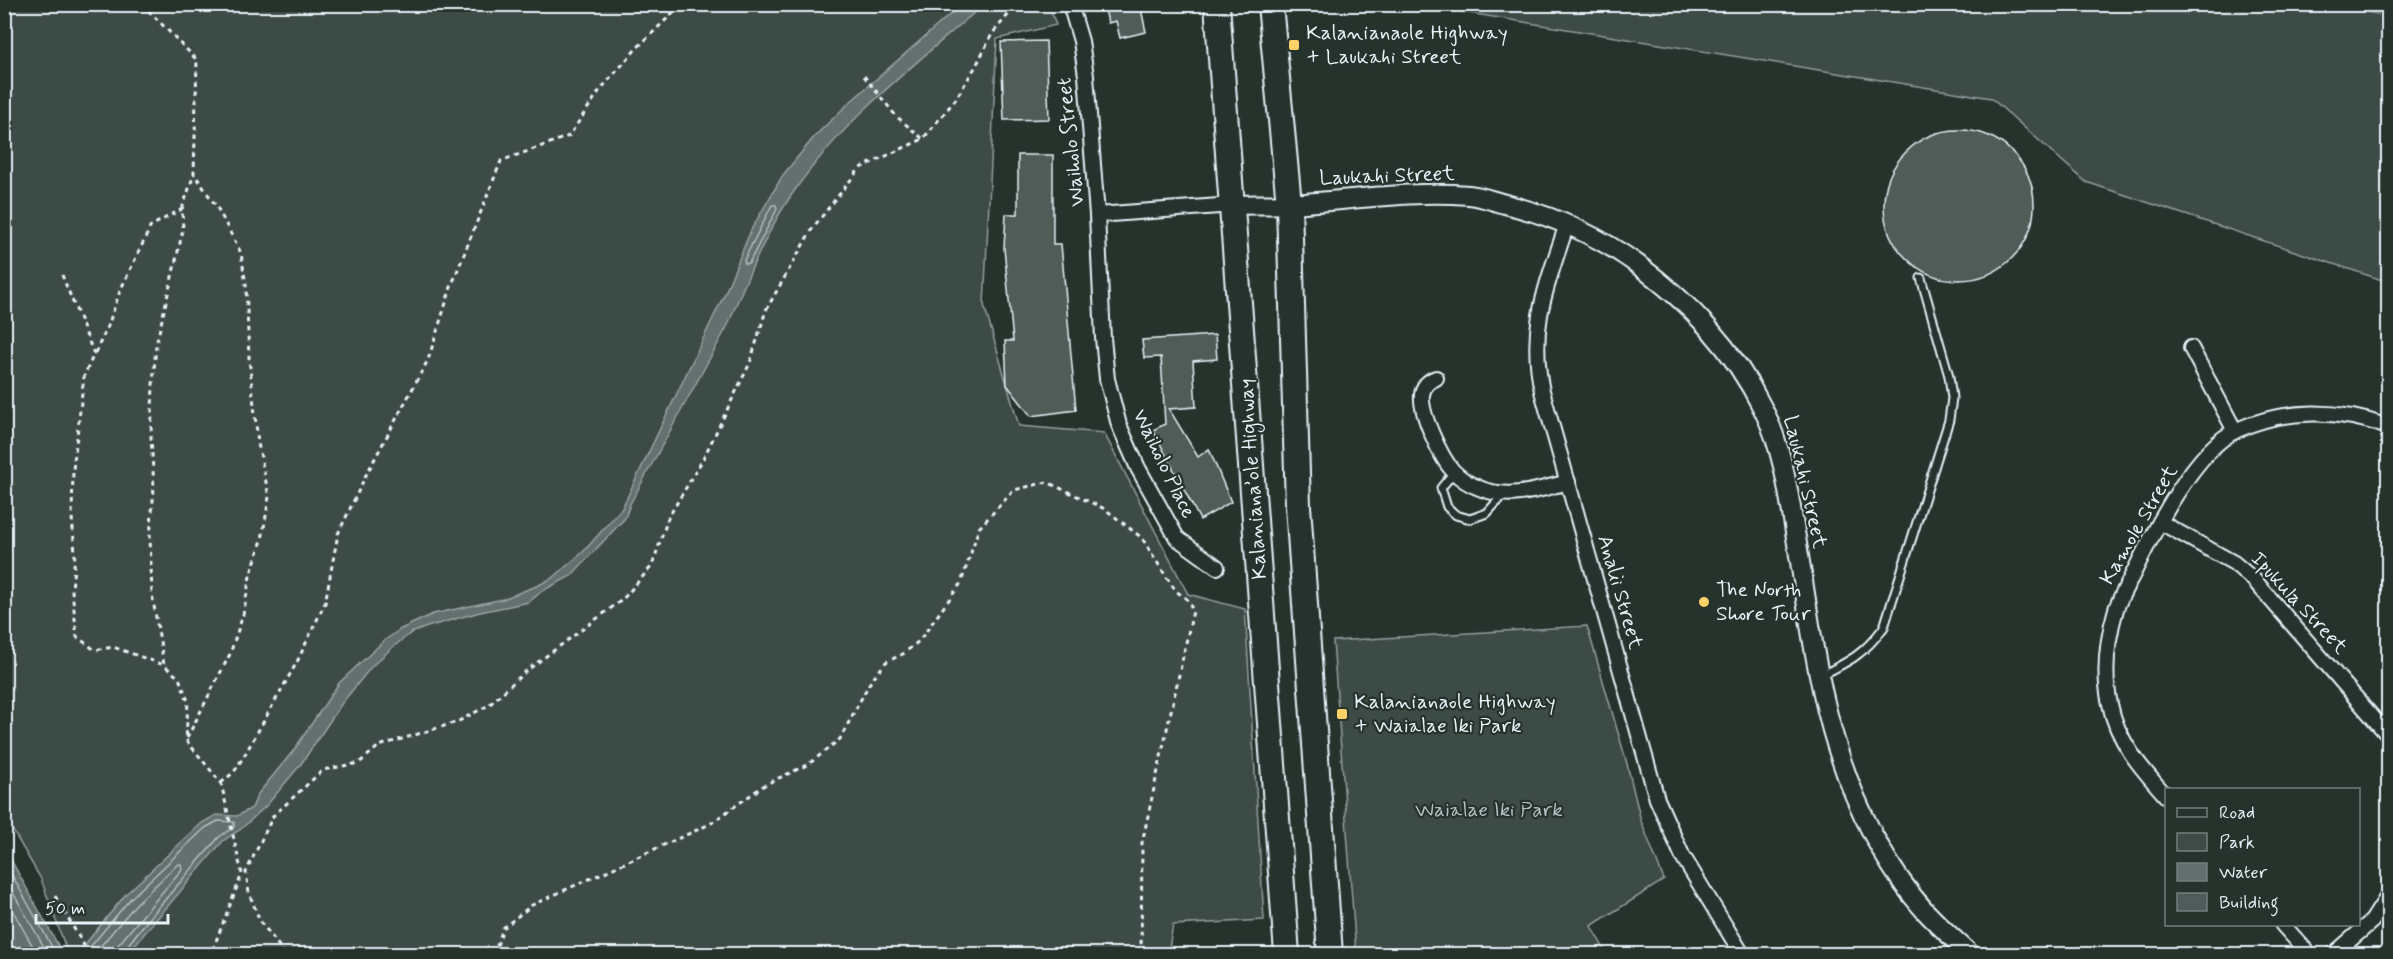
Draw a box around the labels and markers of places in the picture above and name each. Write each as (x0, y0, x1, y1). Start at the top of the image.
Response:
place label: Kalanianaole Highway + Laukahi Street (1306, 19, 1508, 71)
marker: Kalanianaole Highway + Laukahi Street (1287, 38, 1301, 52)
place label: The North Shore Tour (1716, 576, 1811, 628)
marker: The North Shore Tour (1697, 595, 1711, 609)
place label: Kalanianaole Highway + Waialae Iki Park (1354, 688, 1556, 740)
marker: Kalanianaole Highway + Waialae Iki Park (1335, 707, 1349, 721)

